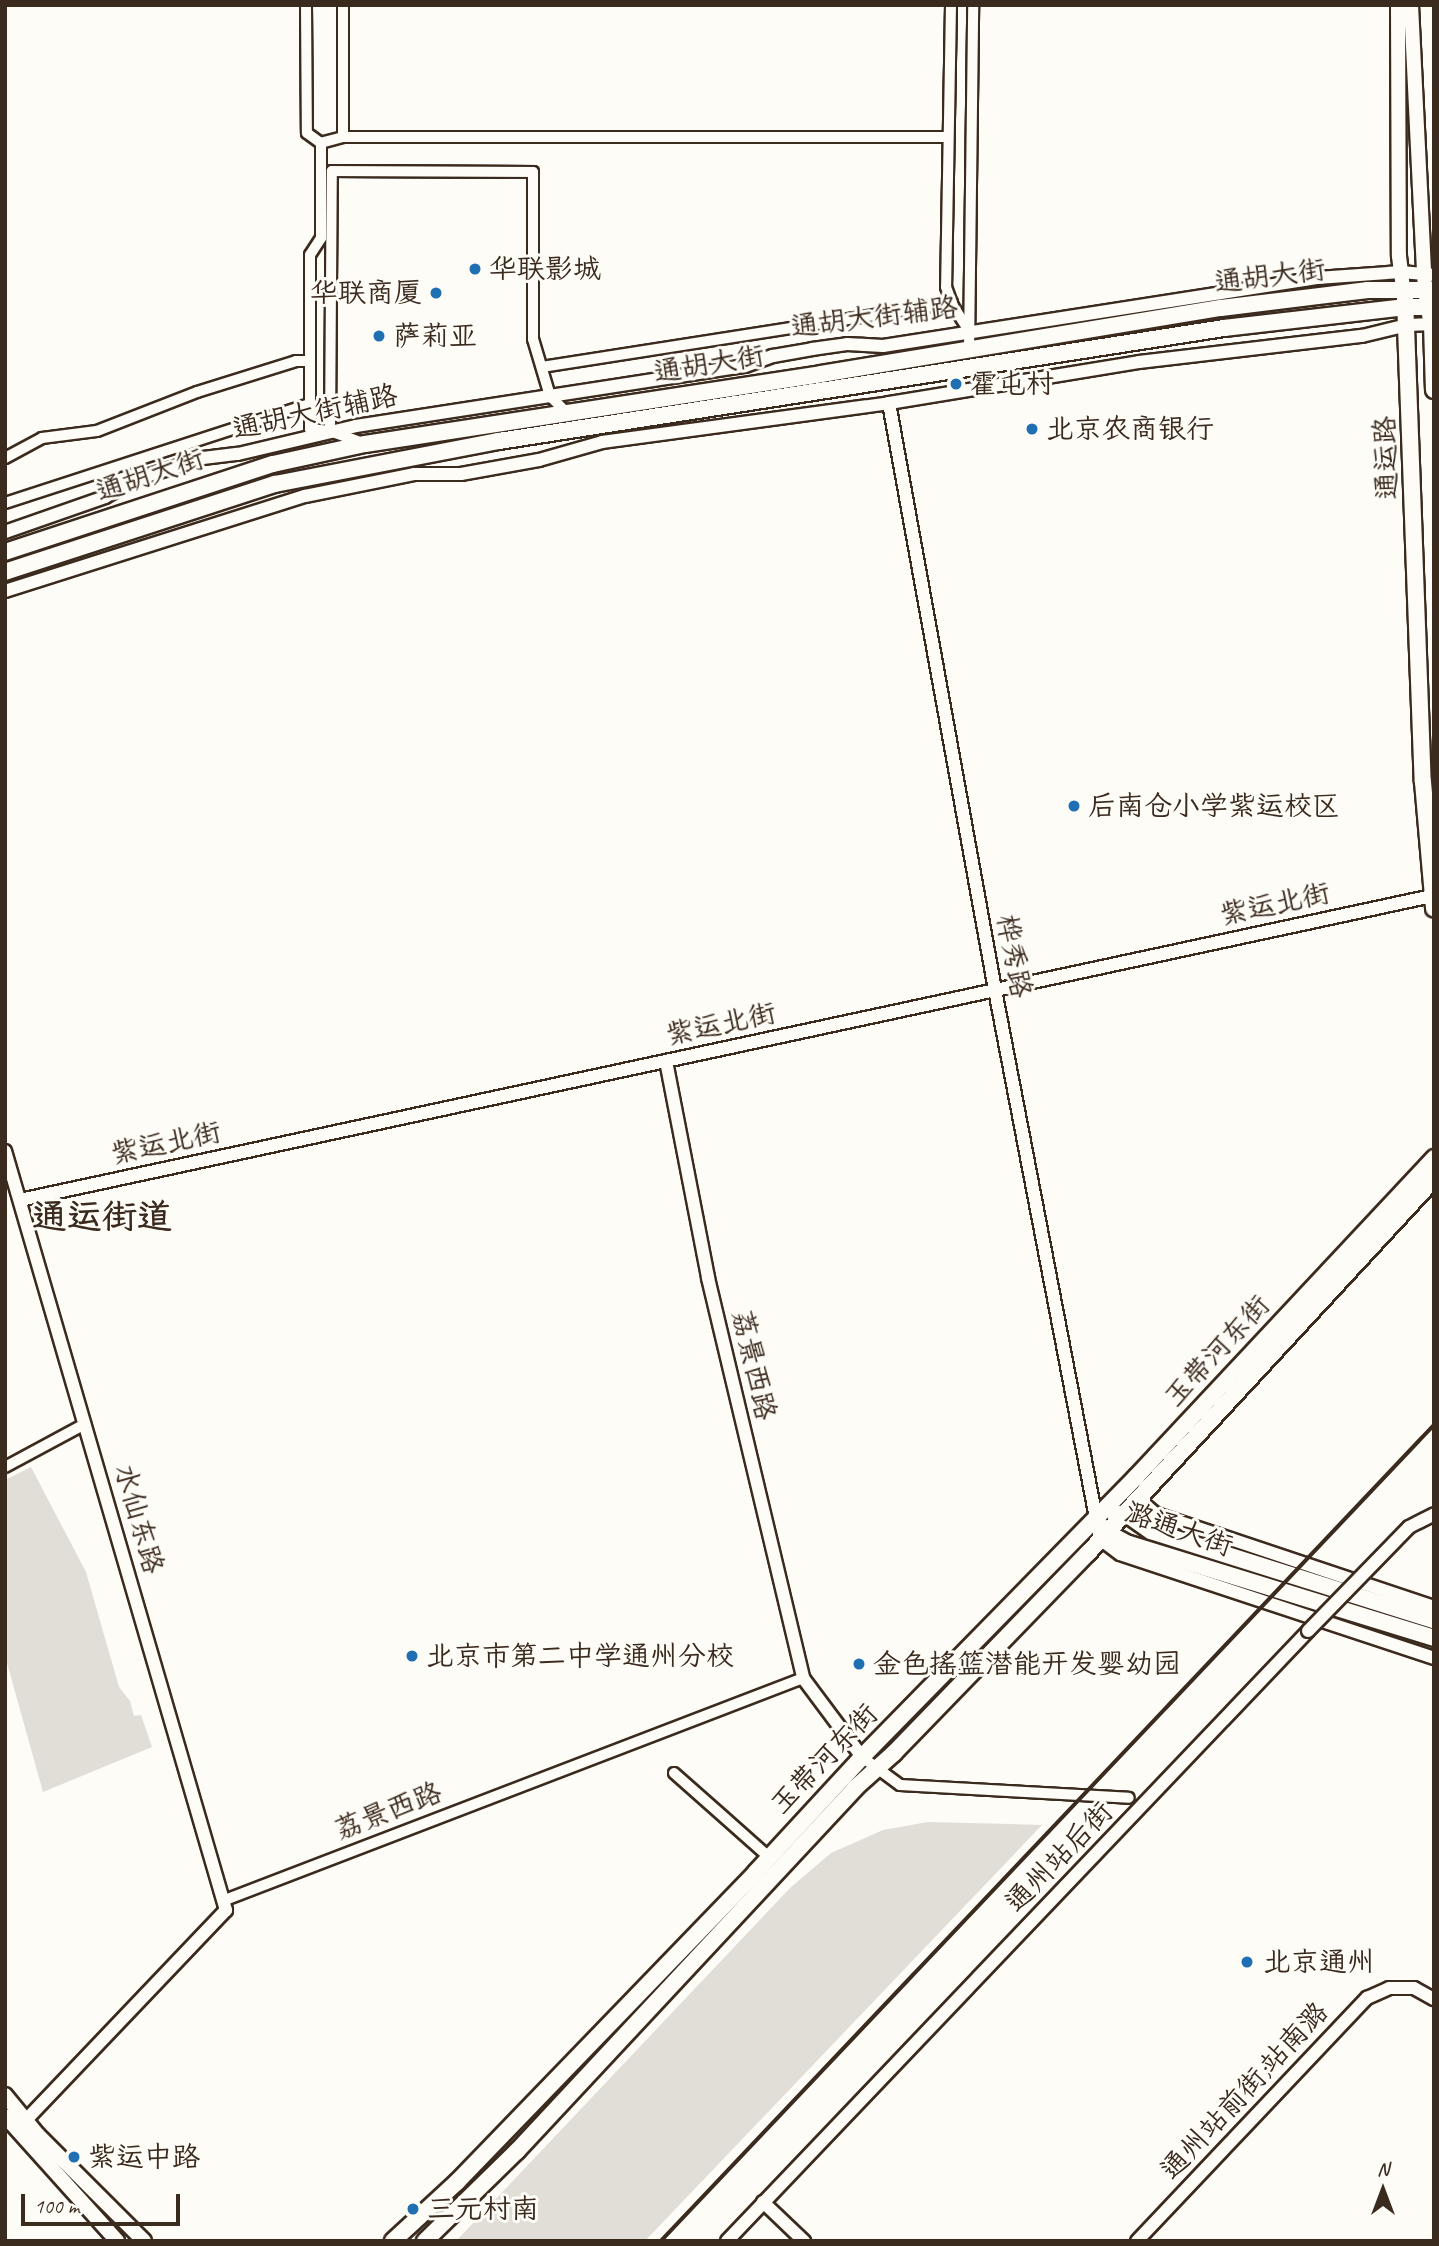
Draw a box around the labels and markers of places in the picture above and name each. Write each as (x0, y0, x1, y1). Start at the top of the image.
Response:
place label: 华联影城 (489, 252, 601, 286)
marker: 华联影城 (467, 261, 483, 277)
place label: 华联商厦 (310, 276, 422, 310)
marker: 华联商厦 (428, 285, 444, 301)
place label: 萨莉亚 (393, 319, 477, 353)
marker: 萨莉亚 (371, 328, 387, 344)
place label: 霍屯村 (970, 367, 1054, 401)
marker: 霍屯村 (948, 376, 964, 392)
place label: 北京农商银行 (1046, 412, 1214, 446)
marker: 北京农商银行 (1024, 421, 1040, 437)
place label: 后南仓小学紫运校区 (1088, 789, 1340, 823)
marker: 后南仓小学紫运校区 (1066, 798, 1082, 814)
place label: 北京市第二中学通州分校 (426, 1639, 734, 1673)
place label: 金色摇篮潜能开发婴幼园 (873, 1647, 1181, 1681)
marker: 北京市第二中学通州分校 (404, 1648, 420, 1664)
marker: 金色摇篮潜能开发婴幼园 (851, 1656, 867, 1672)
place label: 北京通州 (1263, 1945, 1375, 1979)
marker: 北京通州 (1237, 1952, 1257, 1972)
place label: 紫运中路 (88, 2140, 200, 2174)
marker: 紫运中路 (66, 2149, 82, 2165)
place label: 三元村南 (427, 2192, 539, 2226)
marker: 三元村南 (405, 2201, 421, 2217)

